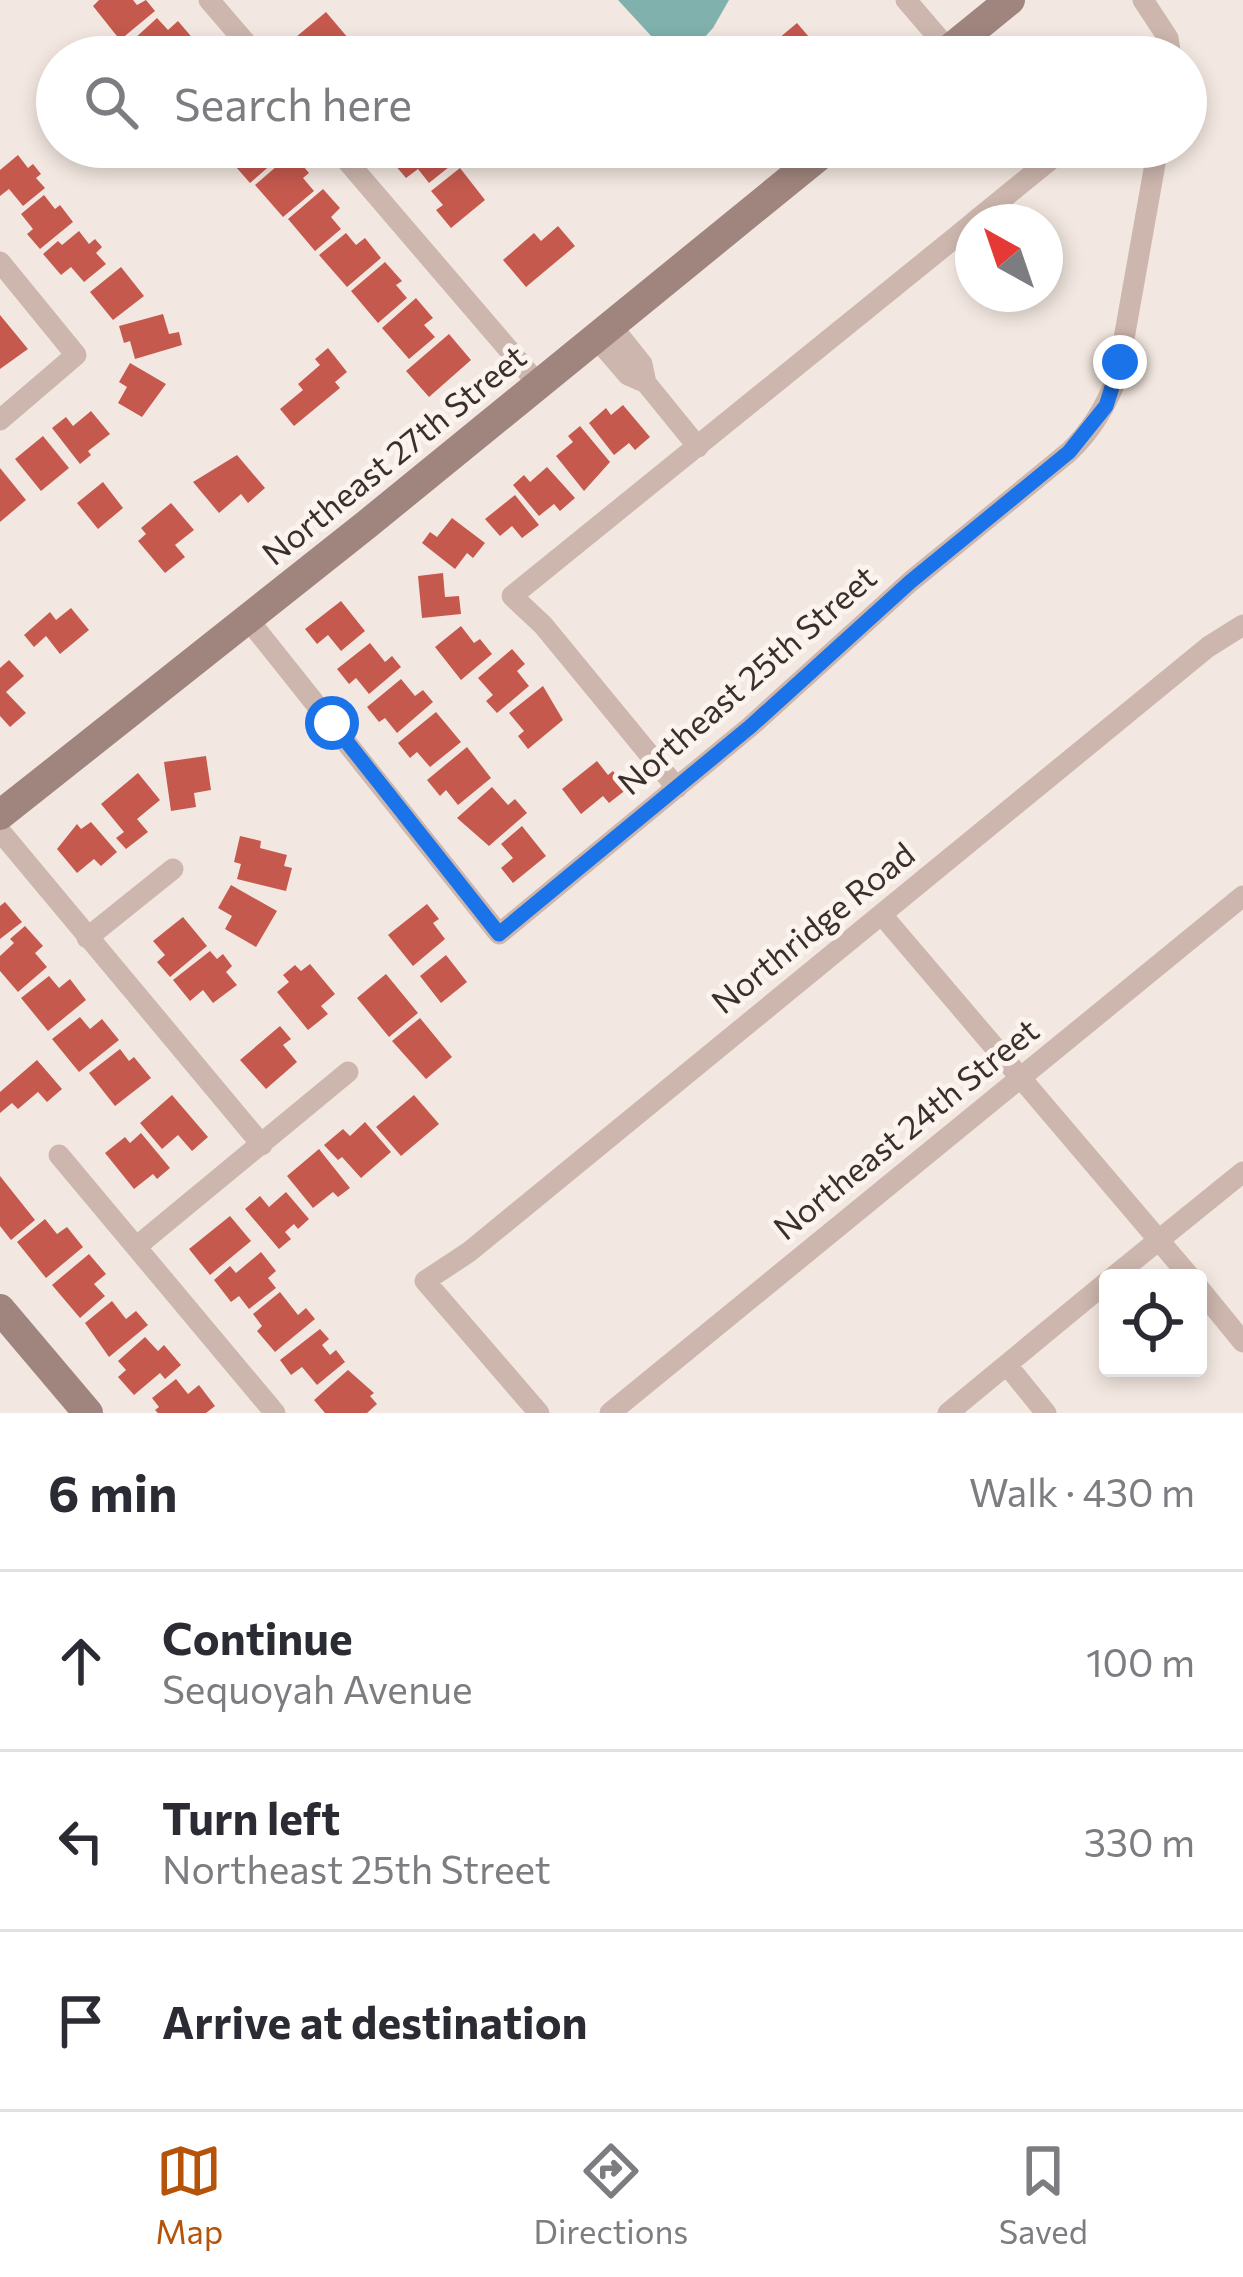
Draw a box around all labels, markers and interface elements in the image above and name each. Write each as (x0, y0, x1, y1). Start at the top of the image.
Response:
search box (36, 36, 1207, 168)
icon: search (78, 69, 144, 135)
text: Search here (174, 75, 412, 130)
north arrow (955, 204, 1063, 312)
street label: Northeast 27th Street (253, 335, 533, 573)
route end (1093, 335, 1147, 389)
street label: Northeast 25th Street (608, 555, 884, 802)
route start (305, 696, 359, 750)
street label: Northridge Road (702, 832, 922, 1021)
street label: Northeast 24th Street (764, 1008, 1046, 1247)
map controls (1099, 1269, 1207, 1377)
button: locate (1099, 1269, 1207, 1377)
text: 6 min (48, 1460, 177, 1523)
text: Walk · 430 m (969, 1467, 1195, 1515)
text: Continue (162, 1609, 353, 1664)
icon: ahead (48, 1628, 114, 1694)
text: 100 m (1086, 1637, 1195, 1685)
text: Sequoyah Avenue (162, 1664, 473, 1712)
text: Turn left (162, 1789, 340, 1844)
icon: left (48, 1808, 114, 1874)
text: 330 m (1084, 1817, 1195, 1865)
text: Northeast 25th Street (162, 1844, 551, 1892)
icon: arrive (48, 1988, 114, 2054)
text: Arrive at destination (162, 1993, 588, 2048)
tab: Map (155, 2138, 223, 2251)
tab: Directions (534, 2138, 688, 2251)
tab: Saved (999, 2138, 1088, 2251)

